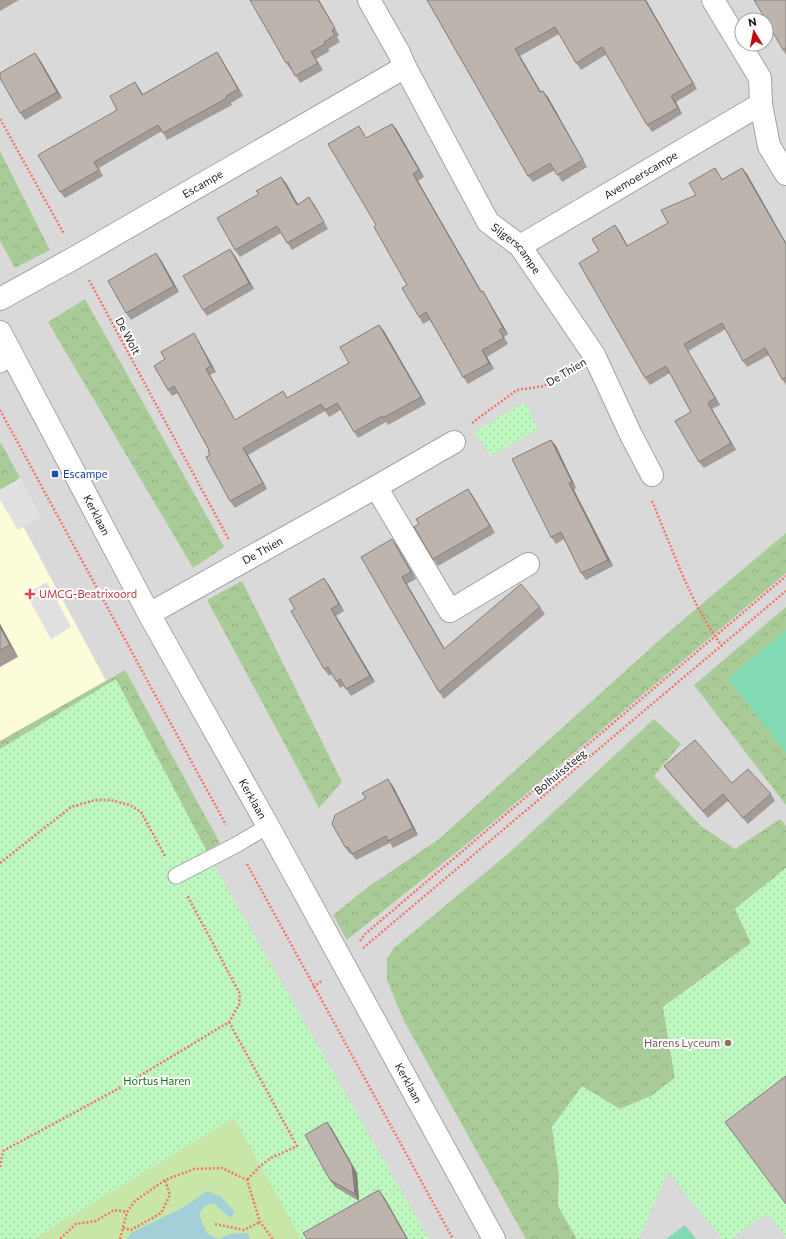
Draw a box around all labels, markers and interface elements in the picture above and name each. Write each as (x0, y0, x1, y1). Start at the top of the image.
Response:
north arrow (734, 12, 774, 52)
text: N (747, 15, 757, 29)
street label: Avemoerscampe (601, 148, 680, 201)
street label: Escampe (180, 167, 225, 200)
street label: Sijgerscampe (489, 220, 544, 276)
street label: De Wolt (113, 315, 144, 357)
street label: De Thien (543, 355, 588, 389)
place label: Escampe (63, 467, 108, 480)
marker: Escampe (50, 469, 60, 479)
street label: Kerklaan (81, 492, 113, 537)
street label: De Thien (240, 534, 285, 567)
place label: UMCG-Beatrixoord (39, 587, 137, 600)
marker: UMCG-Beatrixoord (24, 588, 36, 600)
street label: Bolhuissteeg (531, 746, 588, 797)
street label: Kerklaan (237, 776, 270, 821)
place label: Harens Lyceum (644, 1036, 720, 1049)
marker: Harens Lyceum (723, 1038, 733, 1048)
street label: Kerklaan (393, 1060, 425, 1105)
park label: Hortus Haren (123, 1074, 191, 1087)

